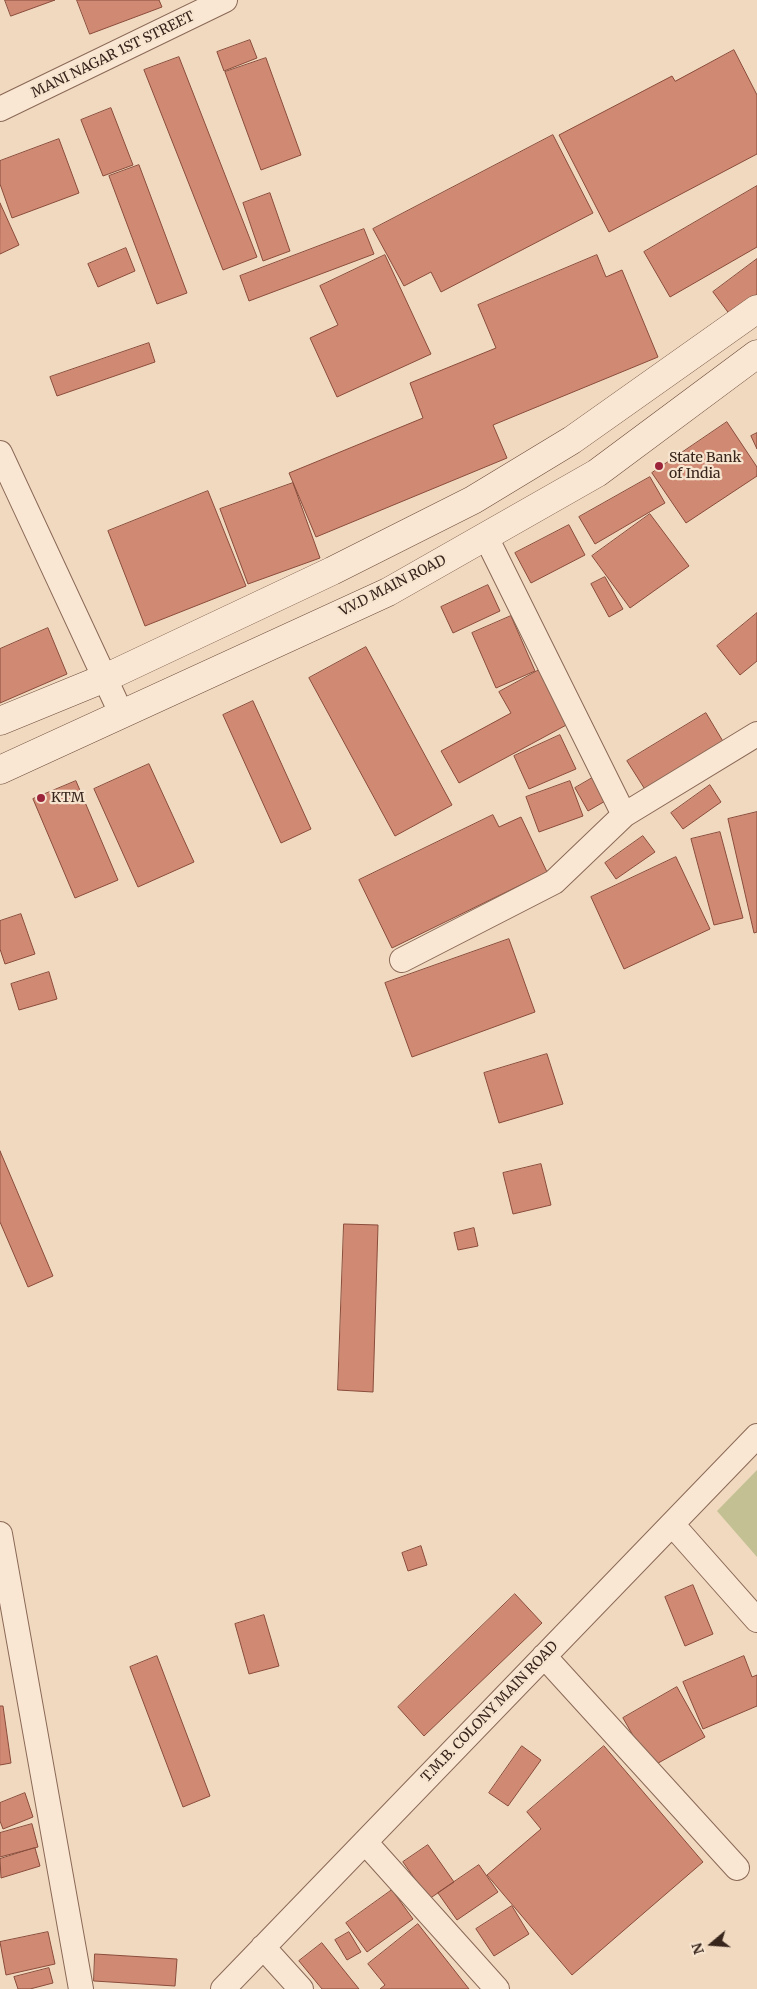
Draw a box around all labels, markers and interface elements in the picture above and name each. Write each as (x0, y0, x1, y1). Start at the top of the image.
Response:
street label: MANI NAGAR 1ST STREET (29, 8, 197, 102)
place label: State Bank of India (669, 450, 741, 482)
marker: State Bank of India (653, 460, 665, 472)
street label: V.V.D MAIN ROAD (337, 552, 449, 620)
place label: KTM (51, 790, 85, 806)
marker: KTM (35, 792, 47, 804)
street label: T.M.B. COLONY MAIN ROAD (418, 1638, 562, 1786)
north arrow (687, 1919, 737, 1969)
text: N (687, 1941, 708, 1957)

